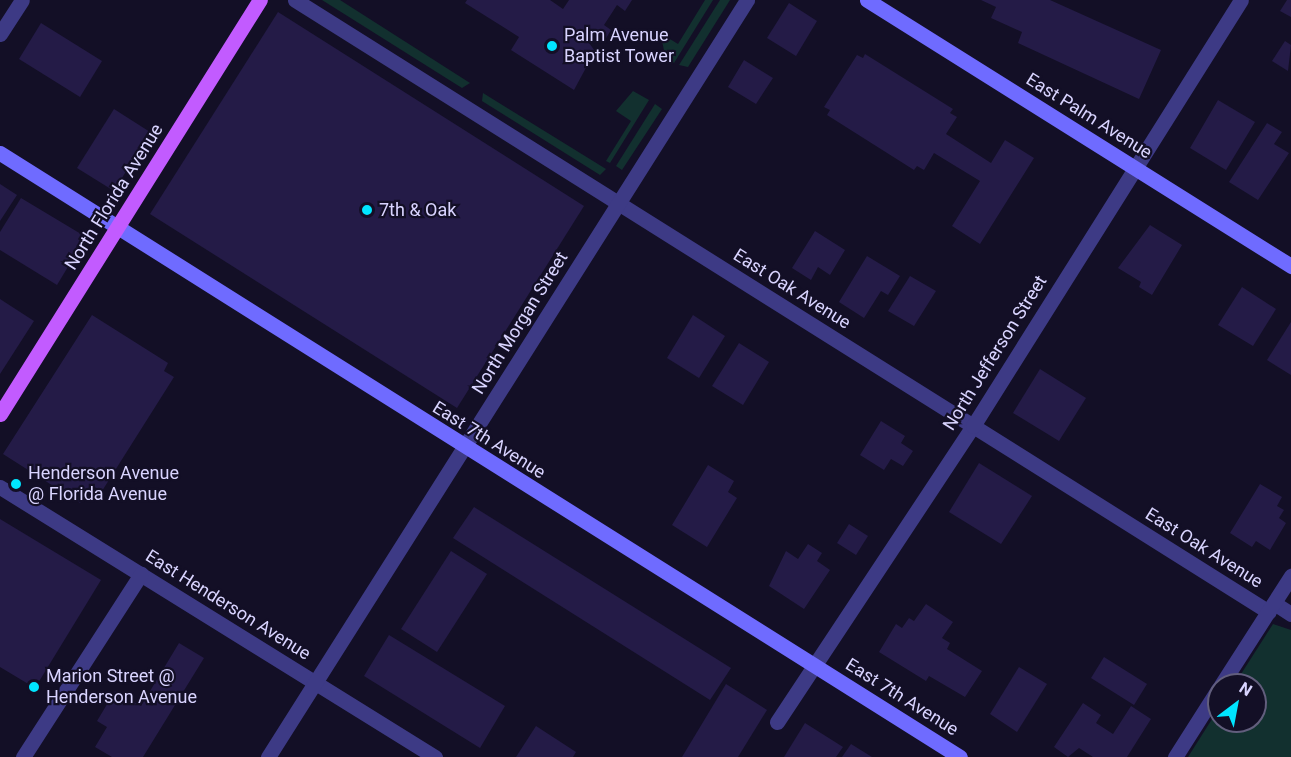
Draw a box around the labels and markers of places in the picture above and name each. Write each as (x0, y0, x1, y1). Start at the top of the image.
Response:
place label: Palm Avenue Baptist Tower (564, 25, 674, 68)
marker: Palm Avenue Baptist Tower (545, 39, 559, 53)
place label: 7th & Oak (379, 199, 456, 221)
marker: 7th & Oak (360, 203, 374, 217)
place label: Henderson Avenue @ Florida Avenue (28, 463, 179, 506)
marker: Henderson Avenue @ Florida Avenue (9, 477, 23, 491)
place label: Marion Street @ Henderson Avenue (46, 666, 197, 708)
marker: Marion Street @ Henderson Avenue (27, 680, 41, 694)

